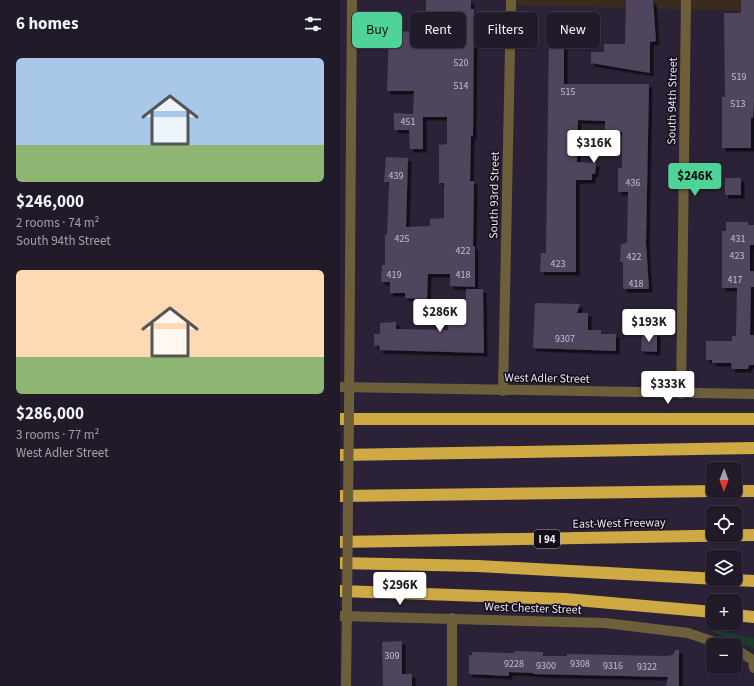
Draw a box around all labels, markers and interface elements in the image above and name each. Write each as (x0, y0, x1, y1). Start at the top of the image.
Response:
text: 6 homes (16, 12, 78, 36)
chip: Buy (352, 12, 402, 48)
chip: Rent (410, 12, 466, 48)
chip: Filters (474, 12, 538, 48)
chip: New (546, 12, 600, 48)
icon: filters (302, 13, 324, 35)
house number: 520 (454, 56, 468, 70)
street label: South 94th Street (663, 57, 682, 145)
house number: 519 (732, 70, 746, 84)
house number: 514 (454, 79, 468, 93)
icon: home (134, 84, 206, 156)
house number: 515 (561, 85, 575, 99)
house number: 513 (731, 97, 745, 111)
house number: 451 (401, 115, 415, 129)
pin: $316K (566, 130, 622, 164)
text: $316K (576, 134, 612, 152)
street label: South 93rd Street (485, 151, 504, 239)
pin: $246K (667, 163, 723, 197)
text: $246K (677, 167, 713, 185)
house number: 439 (389, 169, 403, 183)
house number: 436 (626, 176, 640, 190)
text: $246,000 (16, 190, 84, 214)
text: 2 rooms · 74 m² (16, 214, 99, 232)
text: South 94th Street (16, 232, 111, 250)
house number: 425 (395, 232, 409, 246)
house number: 431 (731, 232, 745, 246)
house number: 422 (456, 244, 470, 258)
house number: 423 (730, 249, 744, 263)
house number: 422 (627, 250, 641, 264)
house number: 423 (551, 257, 565, 271)
house number: 419 (387, 268, 401, 282)
house number: 418 (456, 268, 470, 282)
house number: 417 (728, 273, 742, 287)
house number: 418 (629, 277, 643, 291)
icon: home (134, 296, 206, 368)
pin: $286K (412, 299, 468, 333)
text: $286K (422, 303, 458, 321)
pin: $193K (621, 309, 677, 343)
text: $193K (631, 313, 667, 331)
house number: 9307 (555, 332, 575, 346)
street label: West Adler Street (504, 369, 590, 388)
pin: $333K (640, 371, 696, 405)
text: $333K (650, 375, 686, 393)
text: $286,000 (16, 402, 84, 426)
text: 3 rooms · 77 m² (16, 426, 99, 444)
text: West Adler Street (16, 444, 109, 462)
north arrow (706, 462, 742, 498)
map controls (706, 462, 742, 674)
button: locate (706, 506, 742, 542)
street label: East-West Freeway (572, 514, 666, 533)
road number: I 94 (534, 530, 560, 548)
button: layers (706, 550, 742, 586)
pin: $296K (372, 572, 428, 606)
text: $296K (382, 576, 418, 594)
button: + (706, 594, 742, 630)
street label: West Chester Street (484, 598, 582, 619)
button: − (706, 638, 742, 674)
house number: 309 (385, 649, 399, 663)
house number: 9228 (504, 657, 524, 671)
house number: 9308 (570, 657, 590, 671)
house number: 9300 (536, 659, 556, 673)
house number: 9316 (603, 659, 623, 673)
house number: 9322 (637, 660, 657, 674)

